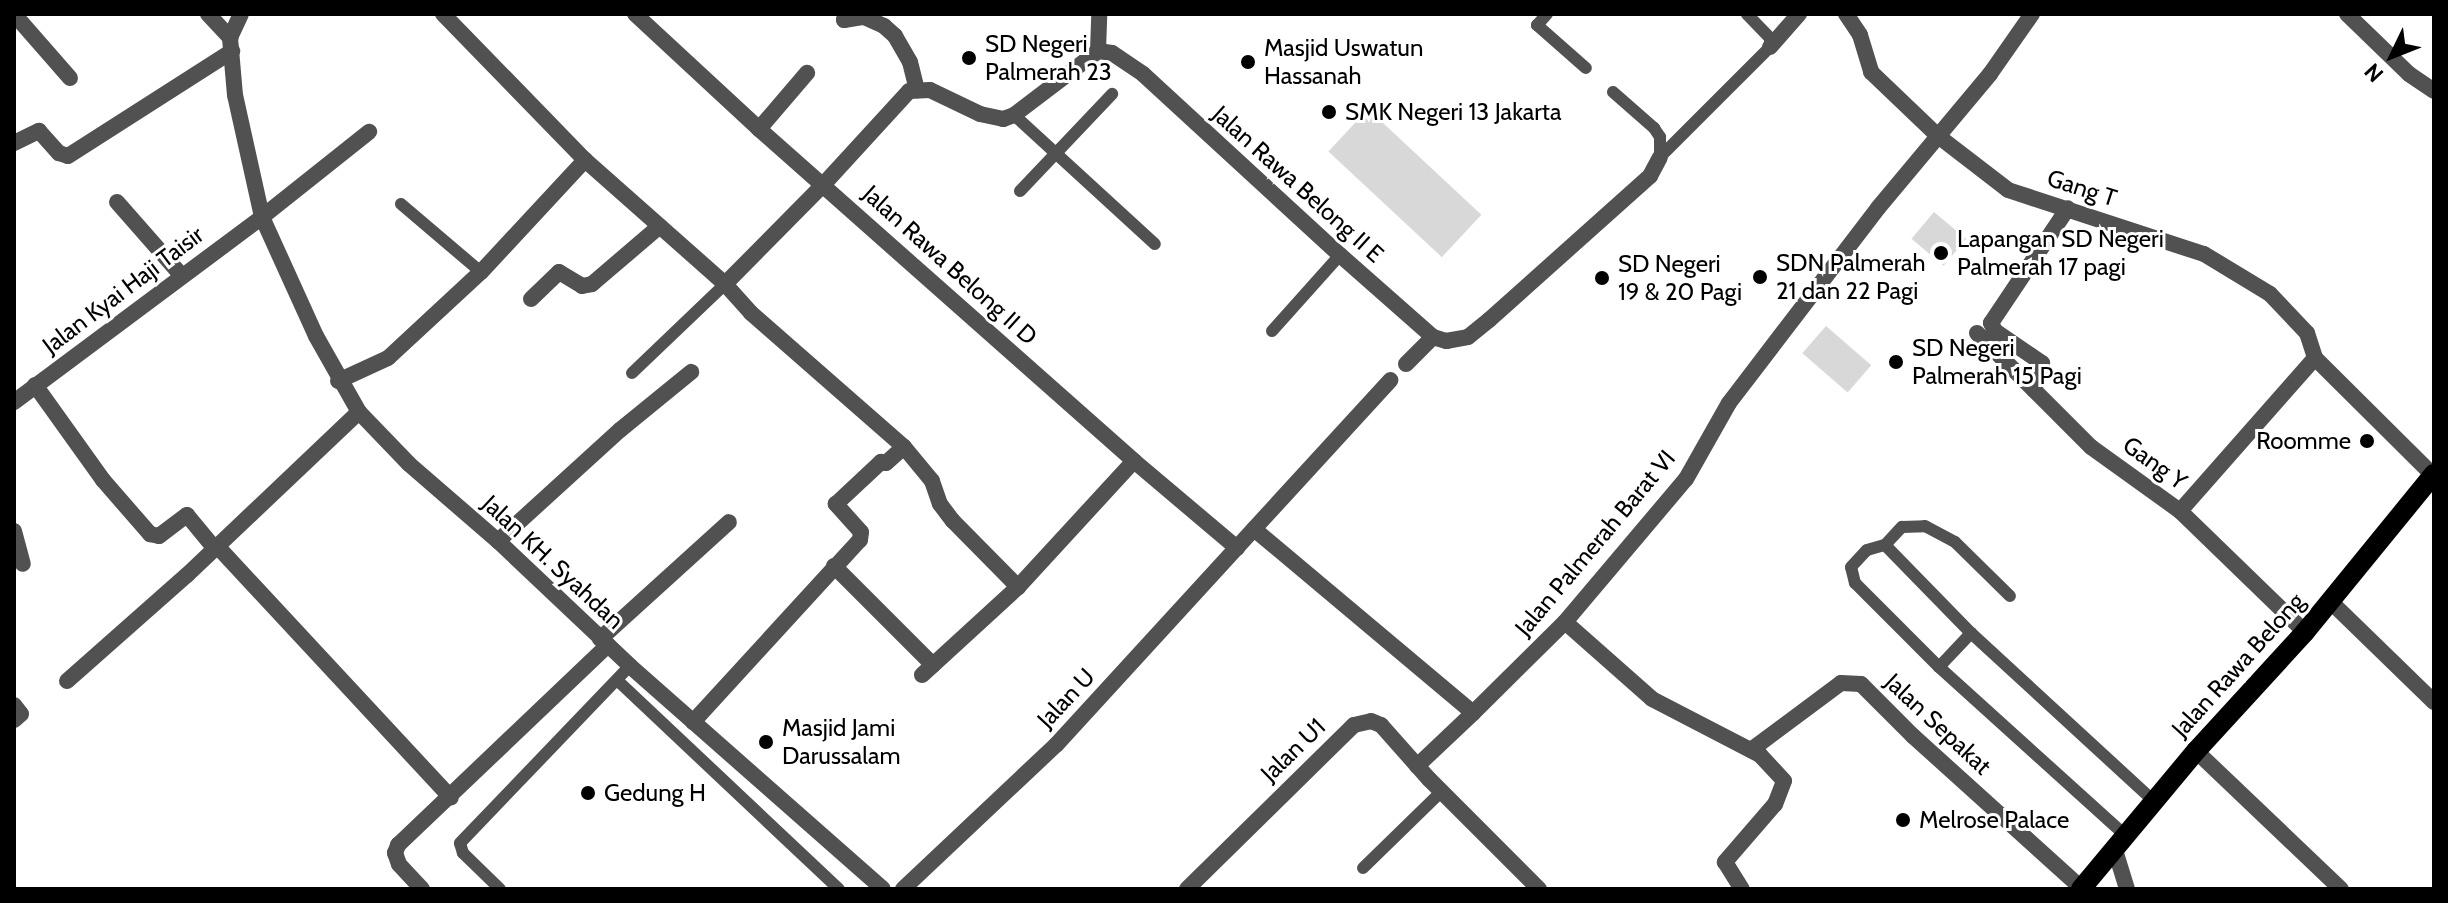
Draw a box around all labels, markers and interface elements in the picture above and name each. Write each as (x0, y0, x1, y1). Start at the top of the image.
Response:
north arrow (2352, 16, 2432, 96)
place label: SD Negeri Palmerah 23 (985, 30, 1112, 86)
place label: Masjid Uswatun Hassanah (1264, 34, 1423, 90)
marker: SD Negeri Palmerah 23 (960, 49, 978, 67)
marker: Masjid Uswatun Hassanah (1239, 53, 1257, 71)
text: N (2359, 58, 2389, 88)
place label: SMK Negeri 13 Jakarta (1345, 98, 1561, 126)
street label: Jalan Rawa Belong II E (1207, 100, 1389, 268)
marker: SMK Negeri 13 Jakarta (1320, 103, 1338, 121)
street label: Gang T (2044, 163, 2120, 213)
street label: Jalan Rawa Belong II D (857, 179, 1043, 351)
street label: Jalan Kyai Haji Taisir (37, 220, 209, 360)
place label: Lapangan SD Negeri Palmerah 17 pagi (1957, 225, 2164, 281)
marker: Lapangan SD Negeri Palmerah 17 pagi (1932, 244, 1950, 262)
place label: SDN Palmerah 21 dan 22 Pagi (1776, 249, 1926, 305)
place label: SD Negeri 19 & 20 Pagi (1618, 250, 1742, 306)
marker: SDN Palmerah 21 dan 22 Pagi (1751, 268, 1769, 286)
marker: SD Negeri 19 & 20 Pagi (1593, 269, 1611, 287)
place label: SD Negeri Palmerah 15 Pagi (1912, 334, 2082, 390)
marker: SD Negeri Palmerah 15 Pagi (1887, 353, 1905, 371)
place label: Roomme (2256, 427, 2351, 455)
street label: Gang Y (2117, 430, 2193, 496)
marker: Roomme (2358, 432, 2376, 450)
street label: Jalan Palmerah Barat VI (1509, 444, 1681, 642)
street label: Jalan KH. Syahdan (476, 489, 630, 635)
street label: Jalan Rawa Belong (2166, 587, 2310, 743)
street label: Jalan U (1031, 662, 1101, 734)
street label: Jalan Sepakat (1879, 668, 1997, 780)
street label: Jalan U1 (1255, 712, 1331, 788)
place label: Masjid Jami Darussalam (782, 714, 901, 770)
marker: Masjid Jami Darussalam (757, 733, 775, 751)
place label: Gedung H (604, 779, 706, 807)
marker: Gedung H (579, 784, 597, 802)
place label: Melrose Palace (1919, 806, 2069, 834)
marker: Melrose Palace (1894, 811, 1912, 829)

